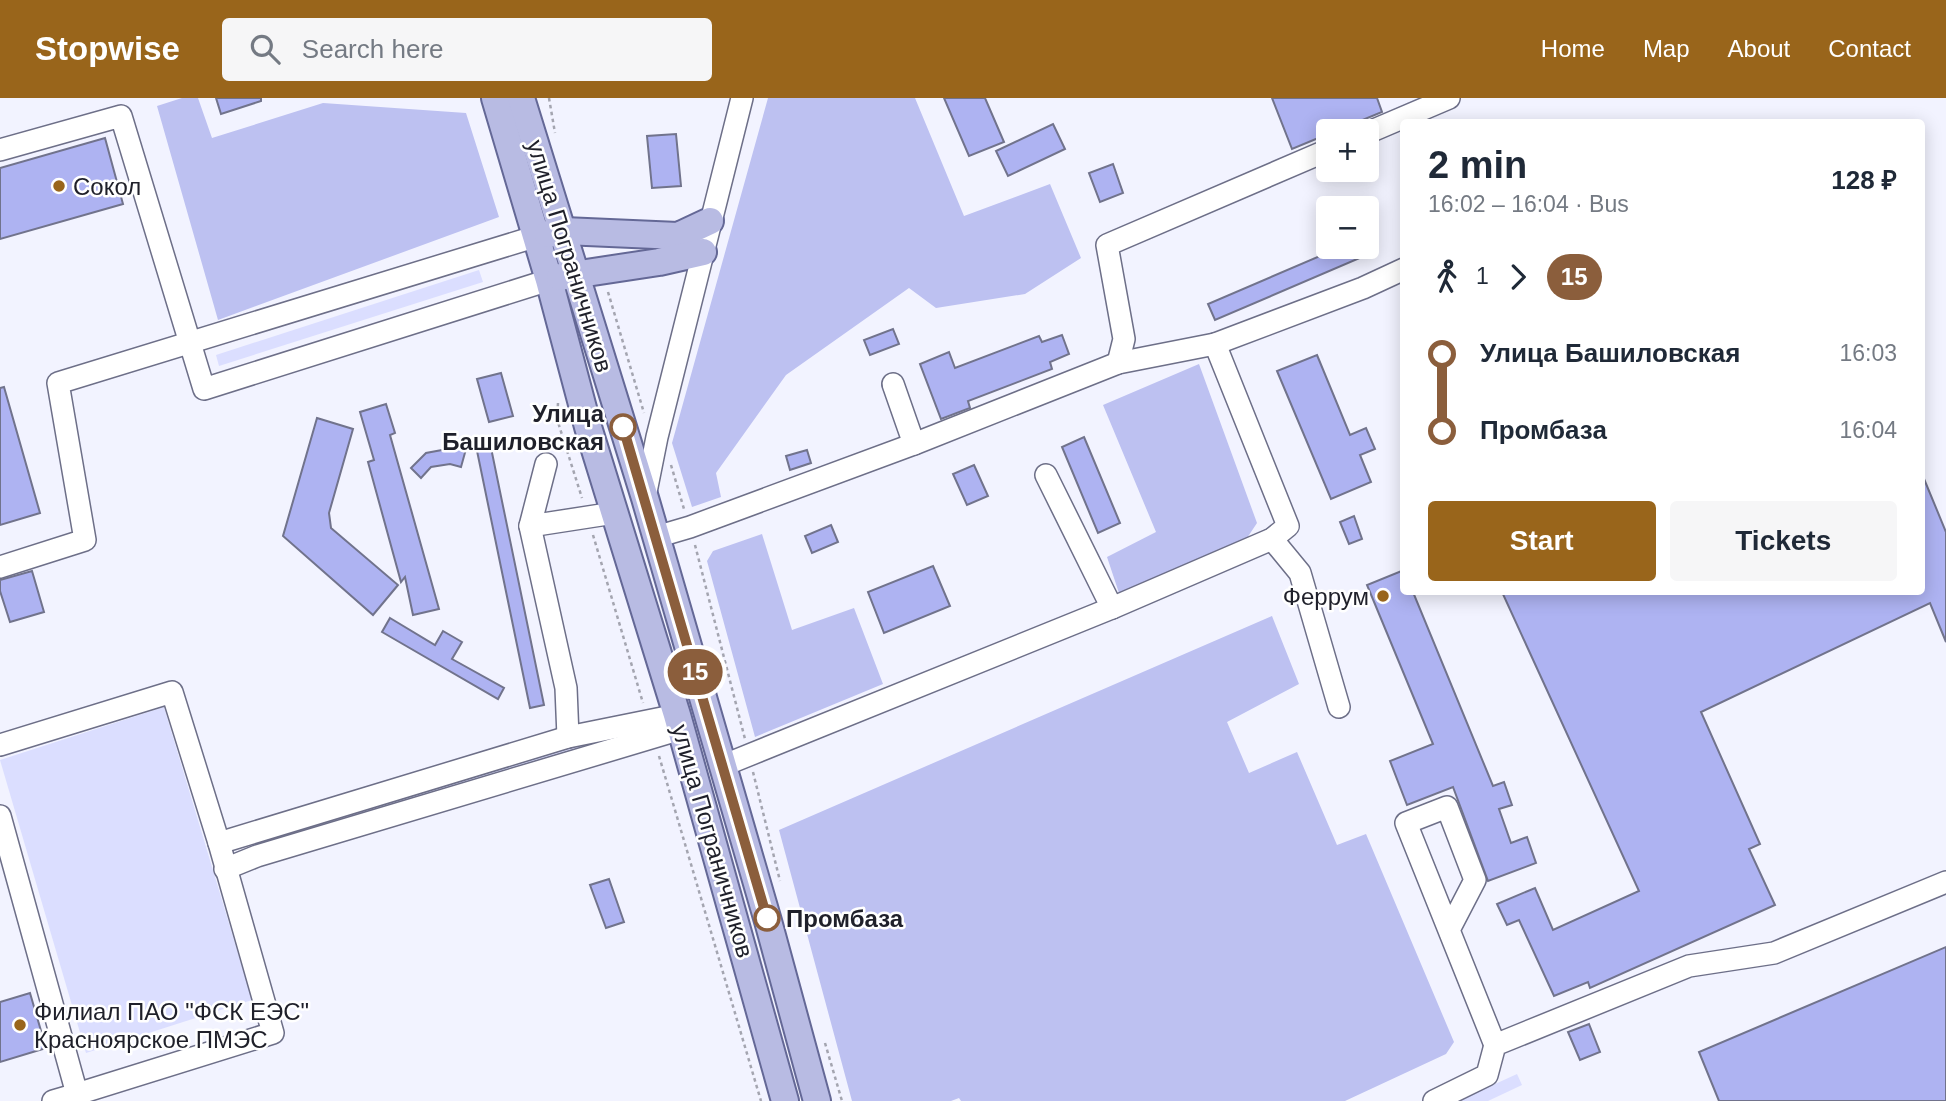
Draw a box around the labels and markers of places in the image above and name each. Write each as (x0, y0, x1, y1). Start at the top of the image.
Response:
place label: Сокол (73, 173, 141, 200)
marker: Сокол (51, 178, 67, 194)
place label: Улица Башиловская (442, 400, 605, 455)
marker: Улица Башиловская (610, 414, 636, 440)
place label: Феррум (1283, 583, 1369, 610)
marker: Феррум (1375, 588, 1391, 604)
marker: Промбаза (754, 905, 780, 931)
place label: Промбаза (786, 905, 904, 932)
place label: Филиал ПАО "ФСК ЕЭС" Красноярское ПМЭС (34, 998, 309, 1053)
marker: Филиал ПАО "ФСК ЕЭС" Красноярское ПМЭС (12, 1017, 28, 1033)

